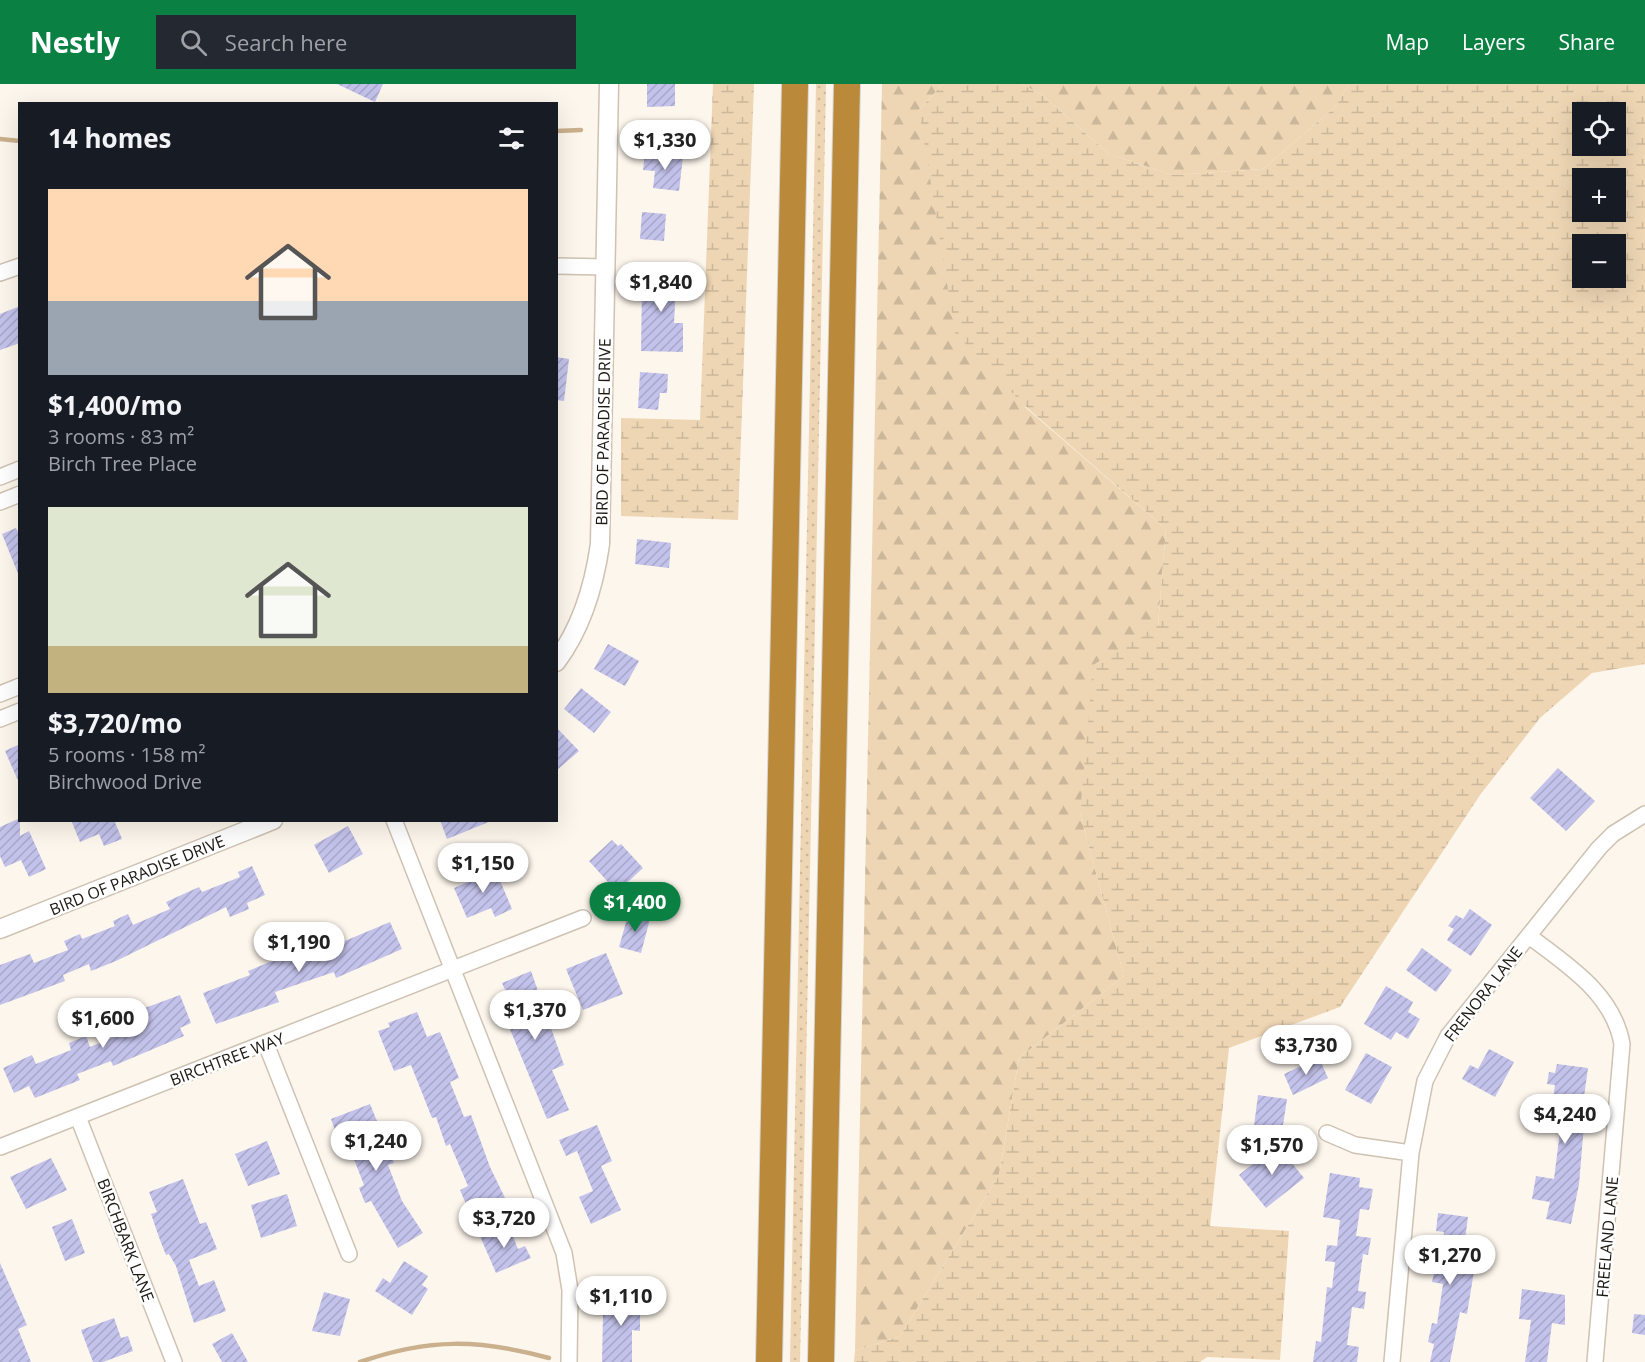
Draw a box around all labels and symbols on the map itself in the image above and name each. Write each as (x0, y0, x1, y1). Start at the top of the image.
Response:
pin: $1,330 (616, 120, 714, 171)
pin: $1,840 (612, 262, 710, 313)
street label: BIRD OF PARADISE DRIVE (590, 338, 616, 526)
street label: BIRD OF PARADISE DRIVE (46, 830, 228, 920)
pin: $1,150 (434, 843, 532, 894)
pin: $1,400 (586, 882, 684, 933)
pin: $1,190 (250, 922, 348, 973)
street label: FRENORA LANE (1439, 942, 1527, 1046)
pin: $1,370 (486, 990, 584, 1041)
pin: $1,600 (54, 998, 152, 1049)
pin: $3,730 (1257, 1025, 1355, 1076)
street label: BIRCHTREE WAY (167, 1027, 287, 1091)
pin: $4,240 (1516, 1094, 1614, 1145)
pin: $1,240 (327, 1121, 425, 1172)
pin: $1,570 (1223, 1125, 1321, 1176)
street label: BIRCHBARK LANE (92, 1175, 160, 1305)
street label: FREELAND LANE (1591, 1175, 1623, 1299)
pin: $3,720 (455, 1198, 553, 1249)
pin: $1,270 (1401, 1235, 1499, 1286)
pin: $1,110 (572, 1276, 670, 1327)

